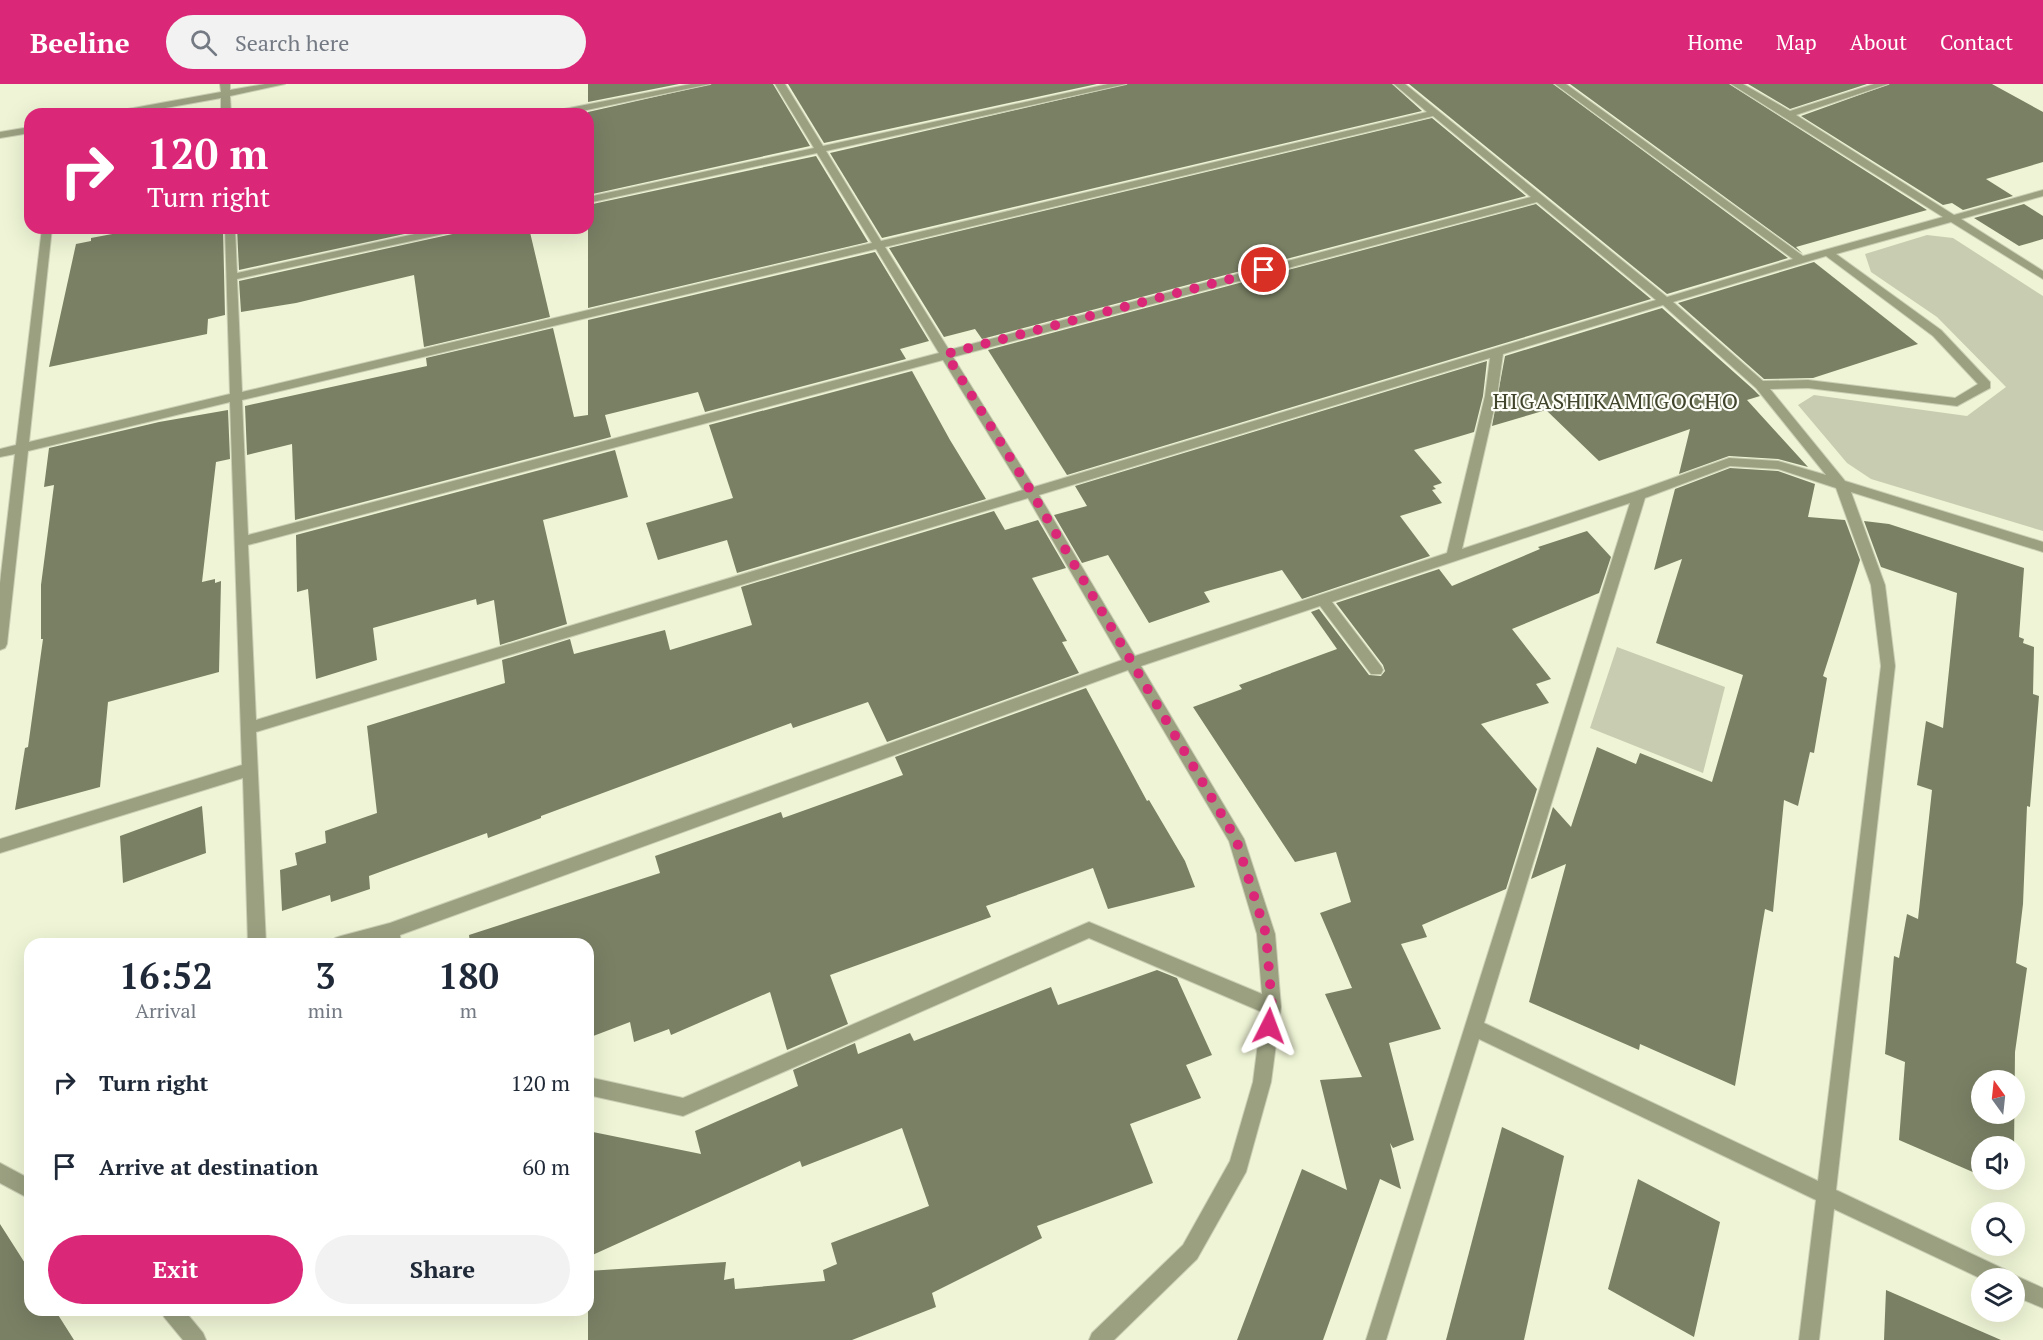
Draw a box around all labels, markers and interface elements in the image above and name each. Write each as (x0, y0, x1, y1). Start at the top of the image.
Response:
search box (166, 15, 586, 69)
text: Beeline (30, 24, 130, 61)
icon: search (187, 26, 220, 59)
text: Search here (235, 28, 349, 57)
text: Home (1687, 28, 1743, 56)
text: Map (1776, 28, 1817, 56)
text: About (1850, 28, 1907, 56)
text: Contact (1940, 28, 2013, 56)
text: 120 m (147, 125, 268, 181)
icon: right (48, 132, 126, 210)
text: Turn right (147, 179, 270, 215)
pin (1238, 244, 1289, 295)
icon: arrive (1247, 253, 1280, 286)
district label: HIGASHIKAMIGOCHO (1493, 386, 1739, 415)
text: 16:52 (119, 952, 213, 999)
text: 3 (315, 952, 336, 999)
text: 180 (438, 952, 499, 999)
position arrow (1237, 994, 1301, 1058)
text: Arrival (135, 997, 197, 1024)
text: min (308, 997, 343, 1024)
text: m (460, 997, 477, 1024)
icon: right (48, 1066, 81, 1099)
text: Turn right (99, 1068, 208, 1097)
text: 120 m (510, 1068, 570, 1097)
north arrow (1971, 1070, 2025, 1124)
map controls (1971, 1070, 2025, 1322)
button: sound (1971, 1136, 2025, 1190)
icon: arrive (48, 1150, 81, 1183)
text: Arrive at destination (99, 1152, 318, 1181)
text: 60 m (522, 1152, 570, 1181)
button: search (1971, 1202, 2025, 1256)
button: Exit (48, 1235, 303, 1304)
button: Share (315, 1235, 570, 1304)
button: layers (1971, 1268, 2025, 1322)

